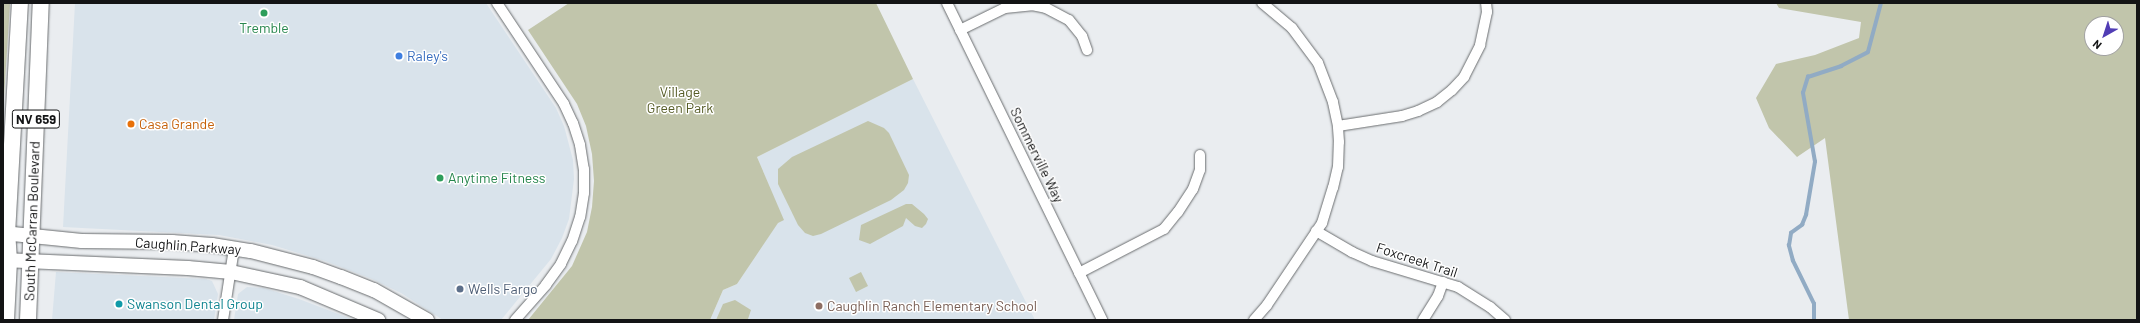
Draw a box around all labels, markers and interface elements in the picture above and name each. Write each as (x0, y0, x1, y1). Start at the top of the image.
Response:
marker: Tremble (259, 8, 269, 18)
north arrow (2084, 16, 2124, 56)
place label: Tremble (239, 20, 289, 36)
text: N (2090, 38, 2104, 52)
place label: Raley's (407, 48, 448, 64)
marker: Raley's (394, 51, 404, 61)
park label: Village Green Park (647, 84, 713, 116)
street label: Sommerville Way (1007, 105, 1067, 205)
road number: NV 659 (11, 108, 61, 130)
place label: Casa Grande (139, 116, 215, 132)
marker: Casa Grande (126, 119, 136, 129)
street label: South McCarran Boulevard (21, 141, 43, 301)
place label: Anytime Fitness (448, 170, 545, 186)
marker: Anytime Fitness (435, 173, 445, 183)
street label: Caughlin Parkway (134, 234, 242, 258)
street label: Foxcreek Trail (1374, 239, 1460, 281)
place label: Wells Fargo (468, 281, 538, 297)
marker: Wells Fargo (455, 284, 465, 294)
place label: Swanson Dental Group (127, 296, 263, 312)
place label: Caughlin Ranch Elementary School (827, 298, 1037, 314)
marker: Swanson Dental Group (114, 299, 124, 309)
marker: Caughlin Ranch Elementary School (814, 301, 824, 311)

